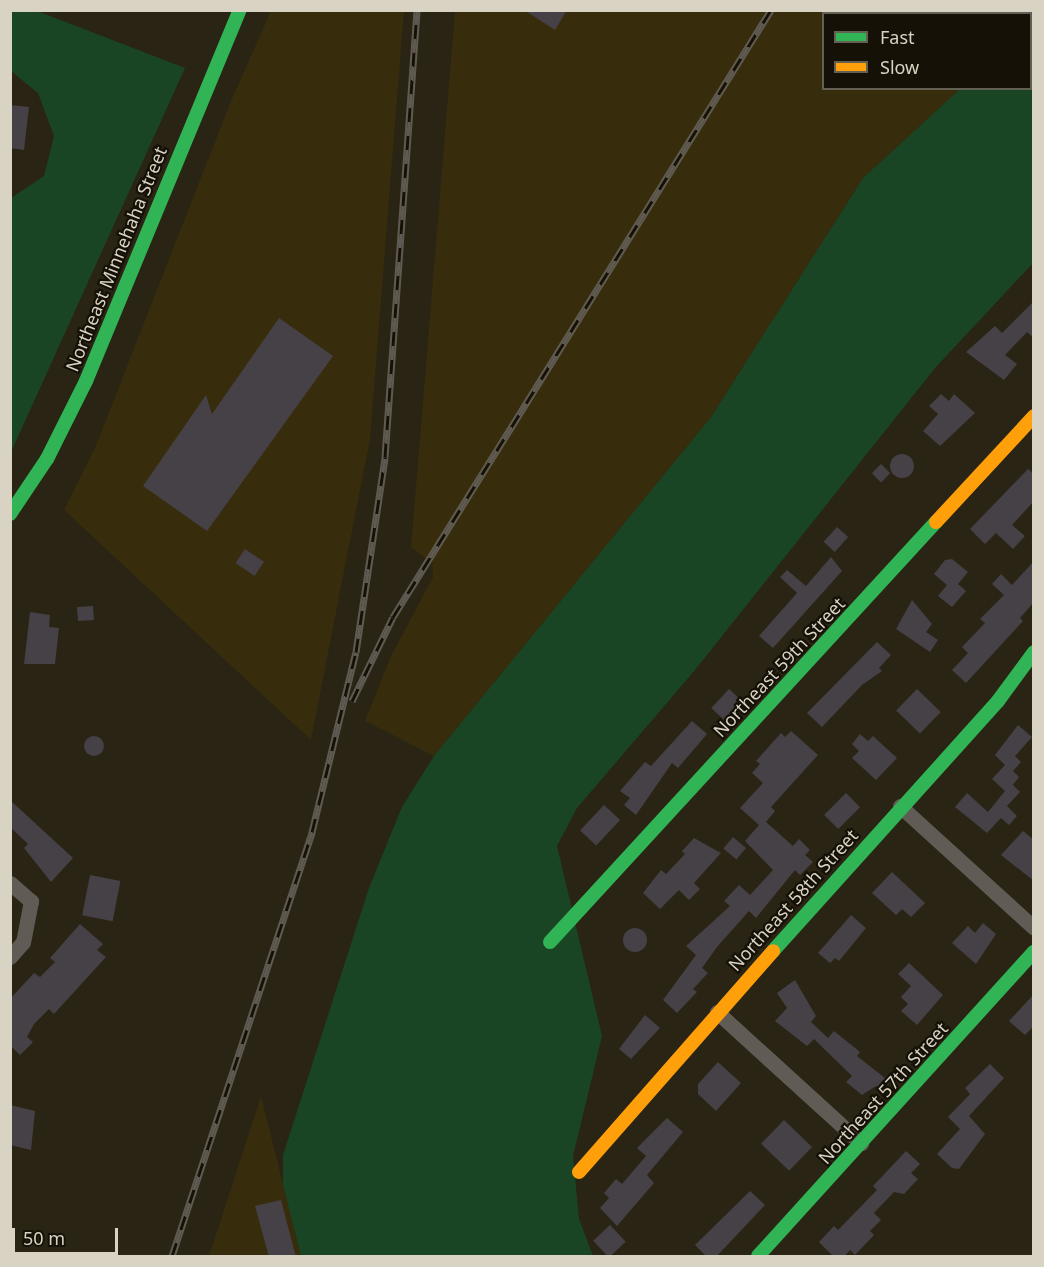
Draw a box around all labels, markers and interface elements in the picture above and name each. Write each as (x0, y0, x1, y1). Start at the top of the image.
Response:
legend (822, 12, 1032, 90)
text: Fast (880, 25, 915, 49)
text: Slow (880, 55, 919, 79)
street label: Northeast Minnehaha Street (61, 143, 171, 375)
street label: Northeast 59th Street (709, 593, 849, 741)
street label: Northeast 58th Street (724, 825, 862, 975)
street label: Northeast 57th Street (814, 1018, 952, 1168)
scale bar (15, 1216, 122, 1254)
text: 50 m (23, 1226, 65, 1250)

